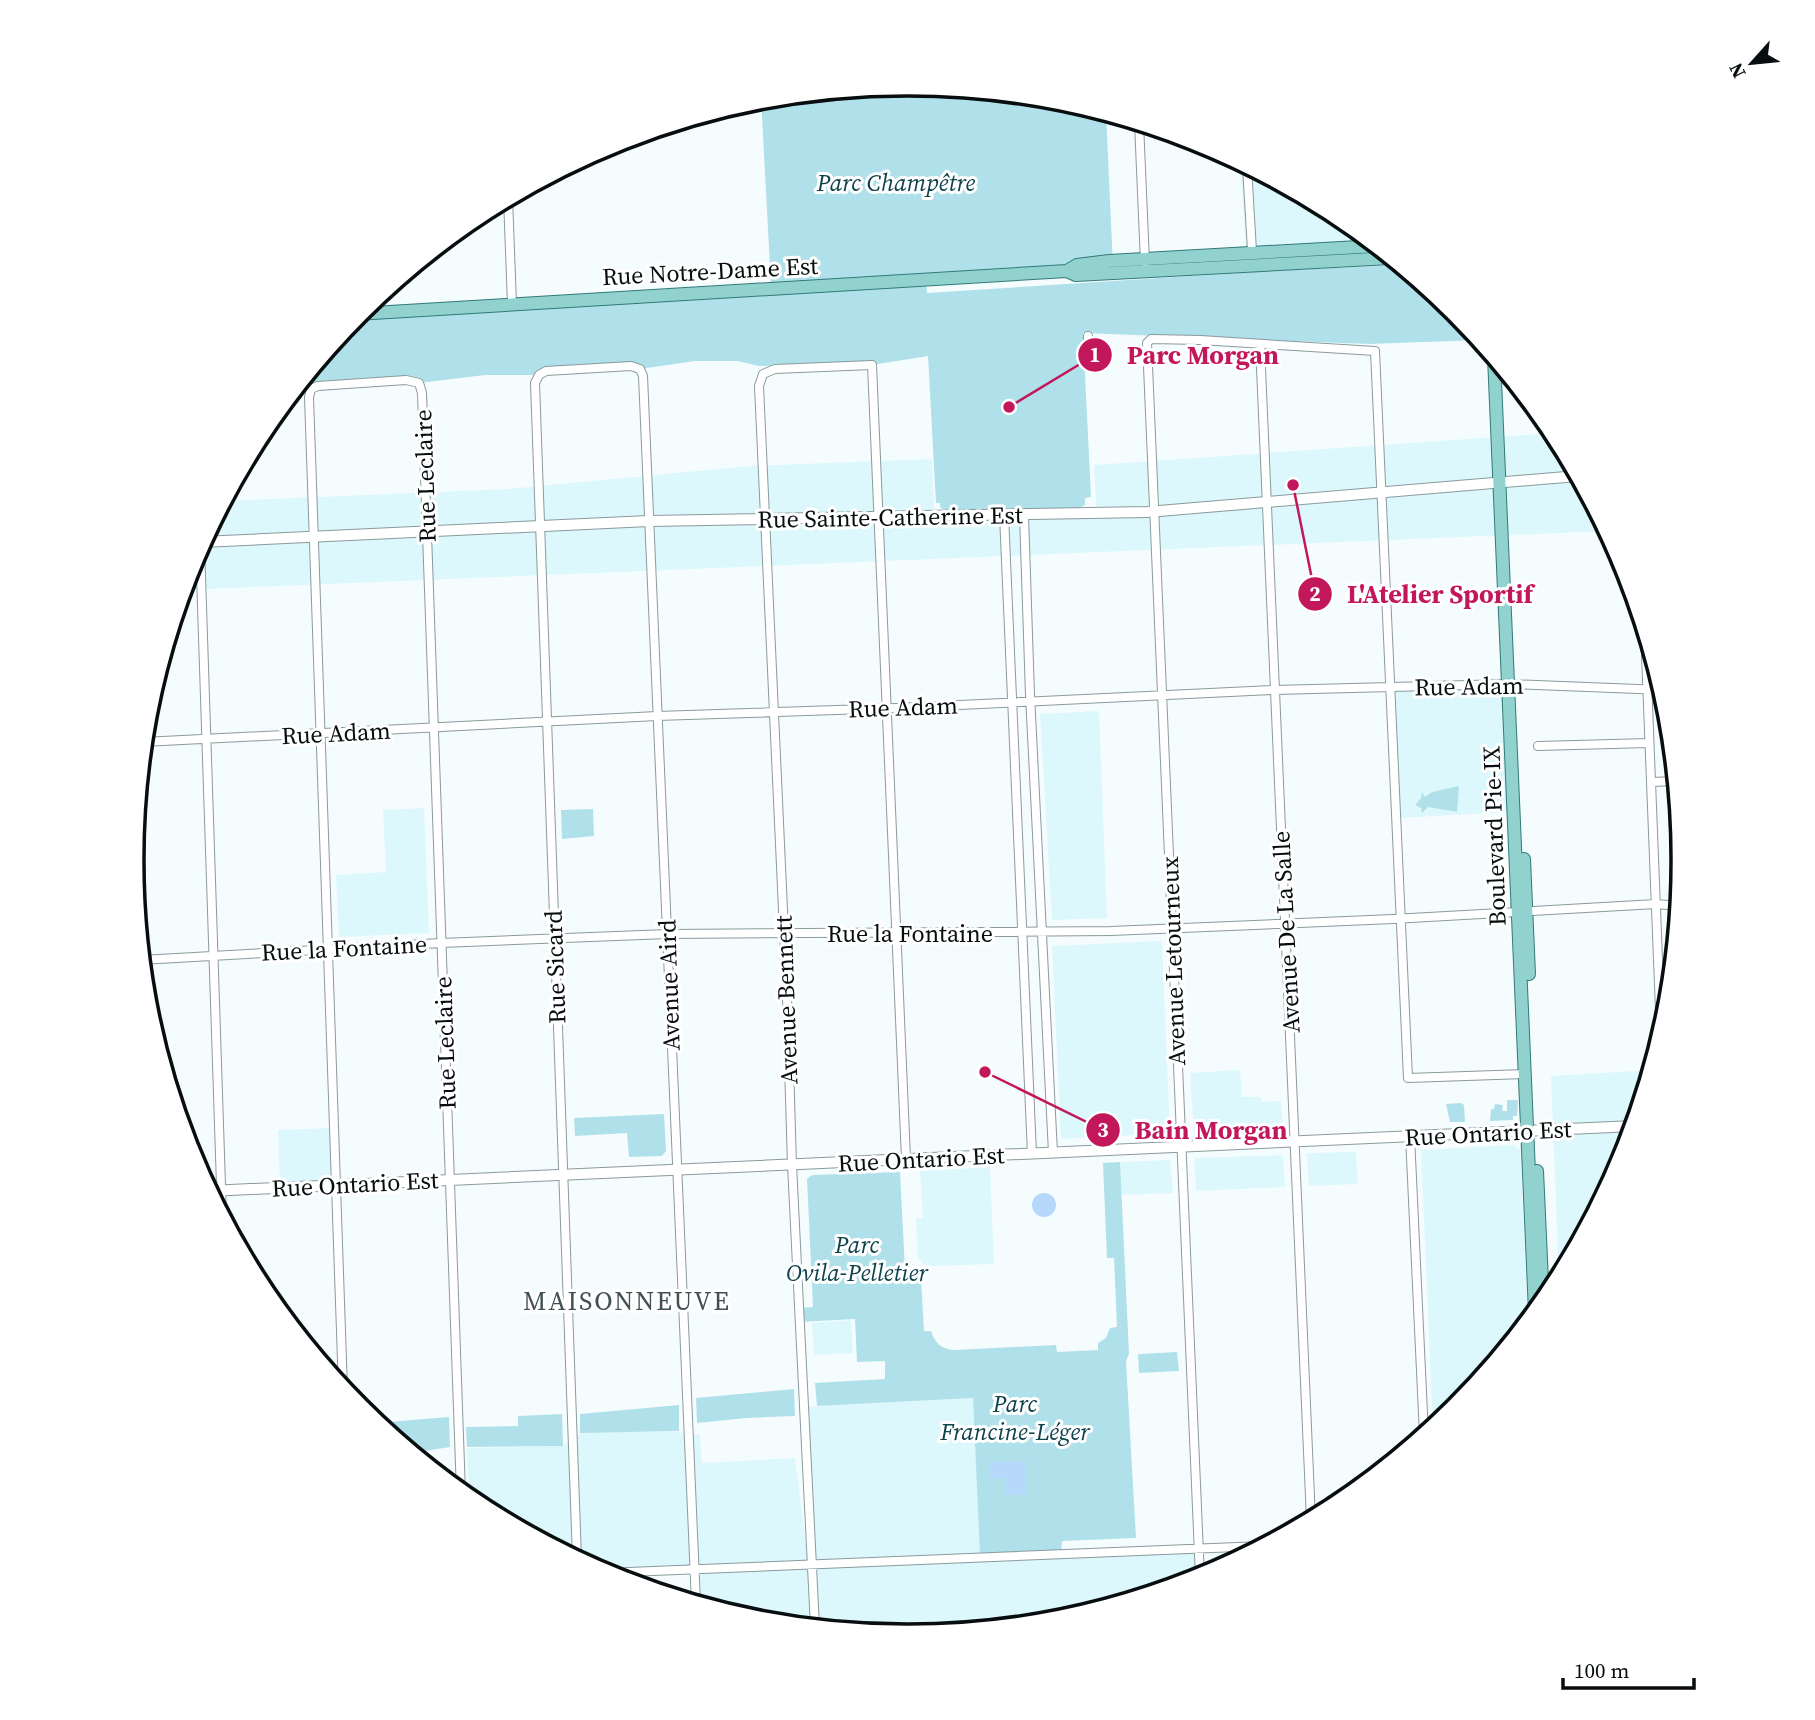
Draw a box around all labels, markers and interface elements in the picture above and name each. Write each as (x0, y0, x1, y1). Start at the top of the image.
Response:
north arrow (1717, 28, 1787, 98)
text: N (1722, 59, 1752, 83)
park label: Parc Champêtre (816, 166, 975, 199)
street label: Rue Notre-Dame Est (601, 249, 819, 293)
callout: Parc Morgan (1077, 331, 1293, 378)
text: Parc Morgan (1127, 337, 1279, 373)
text: 1 (1089, 340, 1101, 369)
street label: Rue Leclaire (406, 409, 444, 543)
street label: Rue Sainte-Catherine Est (757, 498, 1023, 536)
callout: L'Atelier Sportif (1298, 571, 1546, 618)
text: L'Atelier Sportif (1347, 576, 1535, 612)
text: 2 (1309, 579, 1321, 608)
street label: Rue Adam (1414, 669, 1524, 703)
street label: Rue Adam (848, 689, 958, 725)
street label: Rue Adam (280, 714, 392, 752)
street label: Boulevard Pie-IX (1474, 745, 1514, 927)
street label: Avenue De La Salle (1264, 830, 1308, 1034)
street label: Avenue Letourneux (1153, 856, 1193, 1066)
street label: Rue Sicard (537, 909, 573, 1024)
street label: Avenue Bennett (767, 915, 805, 1085)
street label: Rue la Fontaine (827, 917, 993, 950)
street label: Avenue Aird (650, 919, 688, 1051)
street label: Rue la Fontaine (260, 927, 428, 969)
street label: Rue Leclaire (426, 976, 464, 1110)
callout: Bain Morgan (1086, 1106, 1302, 1153)
text: Bain Morgan (1135, 1112, 1287, 1148)
street label: Rue Ontario Est (1404, 1112, 1572, 1154)
text: 3 (1097, 1115, 1109, 1144)
street label: Rue Ontario Est (837, 1138, 1005, 1180)
street label: Rue Ontario Est (271, 1163, 439, 1205)
park label: Parc Ovila-Pelletier (786, 1228, 929, 1289)
district label: MAISONNEUVE (523, 1283, 731, 1319)
park label: Parc Francine-Léger (939, 1387, 1091, 1448)
scale bar (1563, 1646, 1694, 1690)
text: 100 m (1574, 1656, 1629, 1685)

